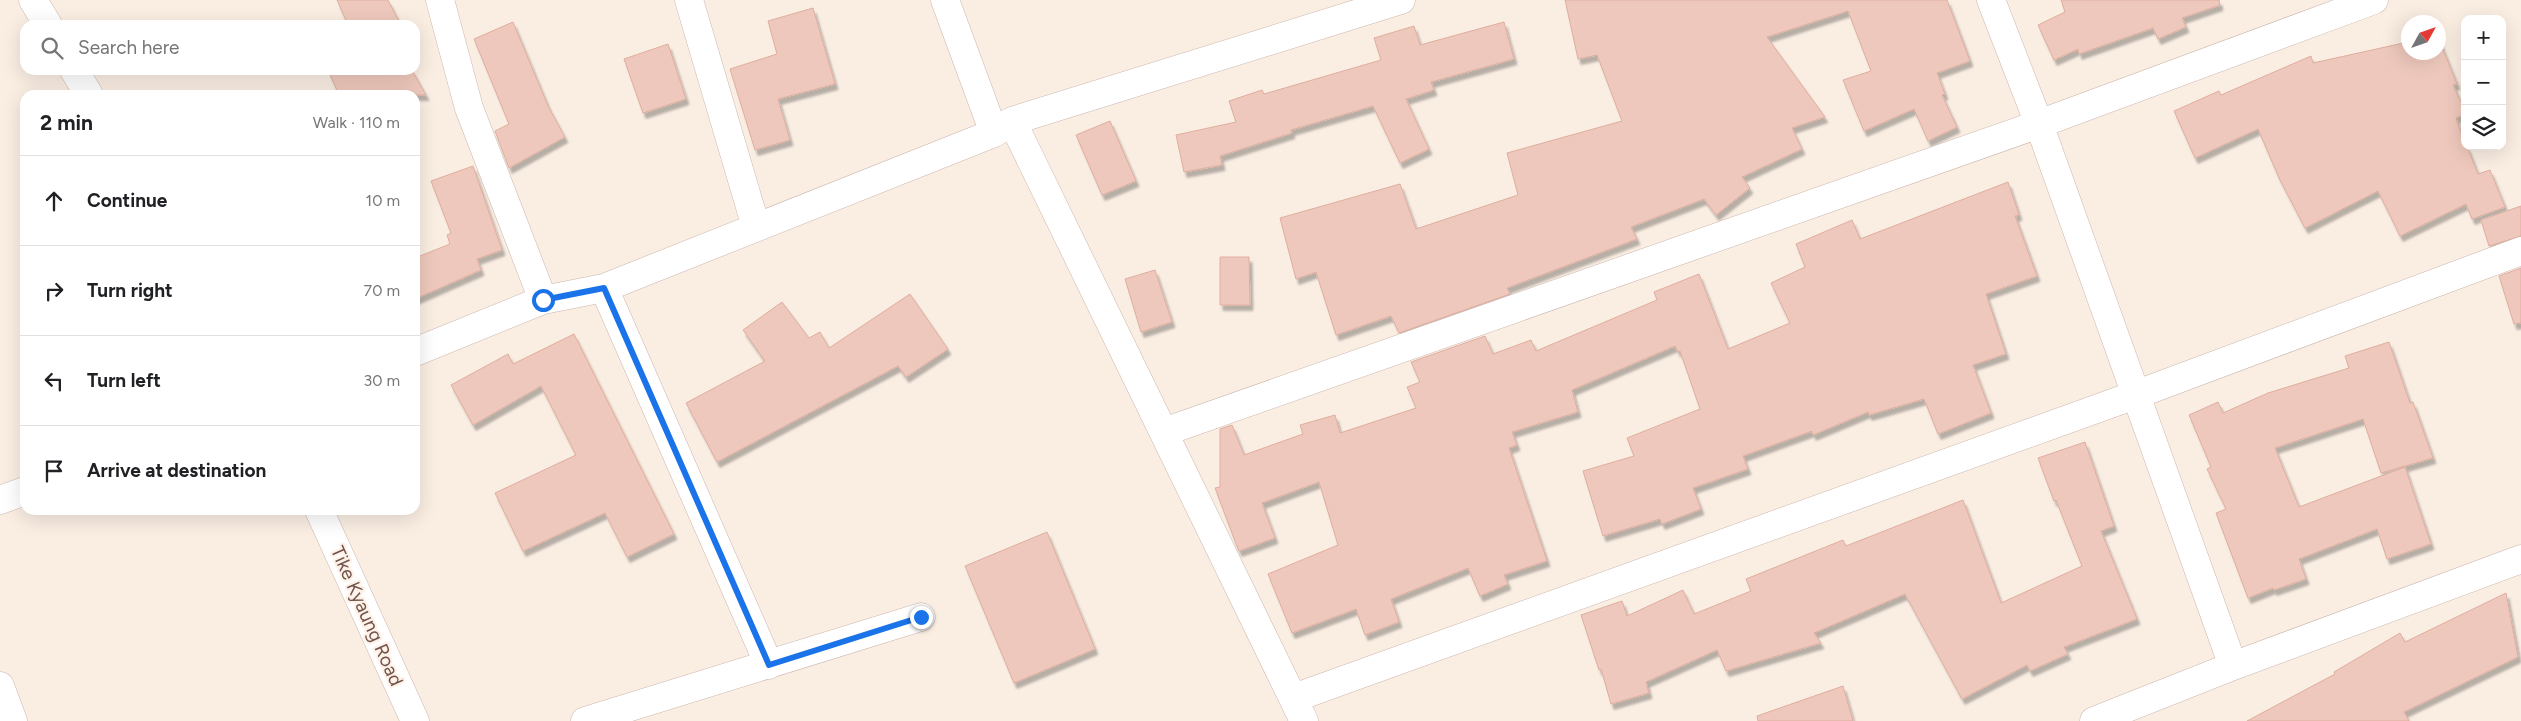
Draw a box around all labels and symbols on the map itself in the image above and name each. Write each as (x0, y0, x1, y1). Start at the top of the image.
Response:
north arrow (2401, 15, 2446, 60)
route start (532, 289, 555, 312)
street label: Tike Kyaung Road (326, 543, 408, 689)
route end (910, 606, 933, 629)

